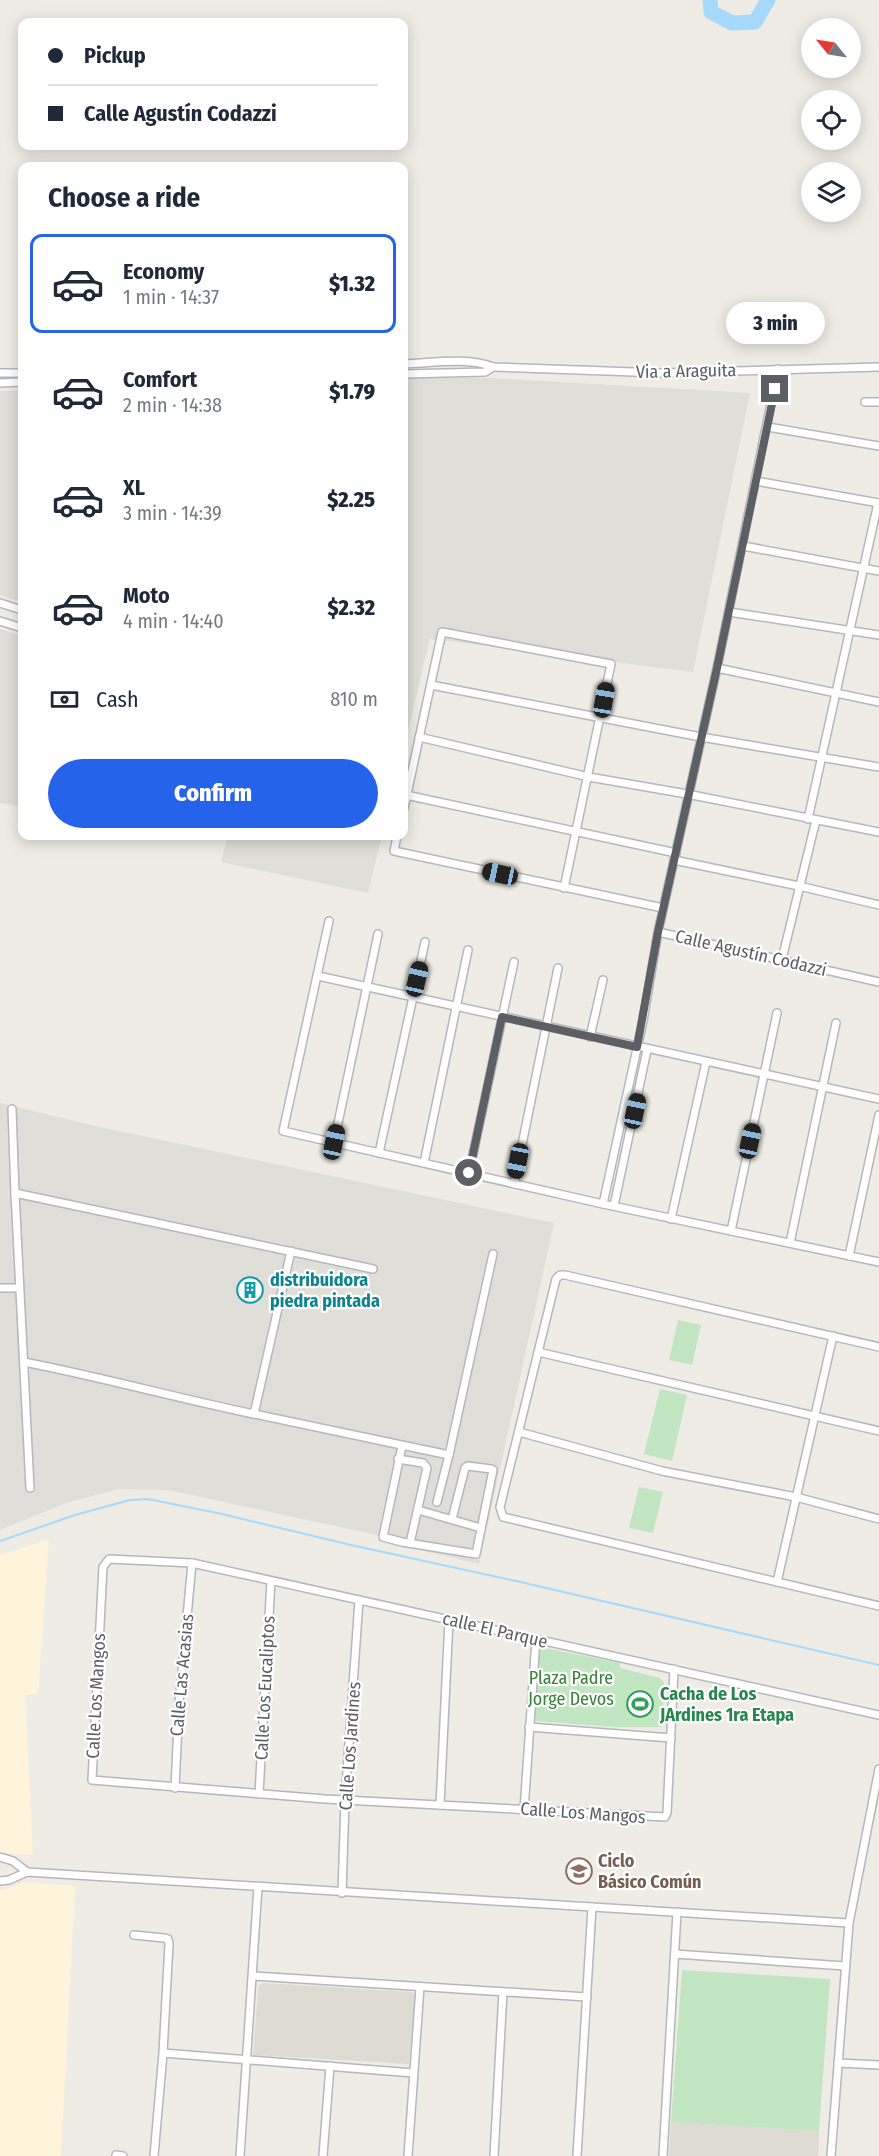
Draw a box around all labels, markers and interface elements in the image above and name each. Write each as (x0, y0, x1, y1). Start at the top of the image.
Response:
north arrow (801, 18, 861, 78)
map controls (801, 18, 861, 222)
text: Pickup (84, 42, 146, 69)
button: locate (801, 90, 861, 150)
text: Calle Agustín Codazzi (84, 100, 277, 127)
button: layers (801, 162, 861, 222)
text: Choose a ride (48, 182, 200, 214)
icon: car (51, 257, 105, 311)
text: Economy (123, 258, 204, 285)
text: $1.32 (329, 270, 375, 297)
text: 1 min · 14:37 (123, 285, 219, 309)
callout: 3 min (726, 302, 824, 344)
text: 3 min (753, 311, 798, 335)
street label: Via a Araguita (636, 359, 737, 383)
icon: car (51, 365, 105, 419)
text: Comfort (123, 366, 197, 393)
route end (761, 375, 788, 402)
text: $1.79 (329, 378, 375, 405)
text: 2 min · 14:38 (123, 393, 222, 417)
icon: car (51, 473, 105, 527)
text: XL (123, 474, 145, 501)
text: $2.25 (327, 486, 375, 513)
text: 3 min · 14:39 (123, 501, 222, 525)
icon: car (51, 581, 105, 635)
text: Moto (123, 582, 170, 609)
text: $2.32 (328, 594, 375, 621)
text: 4 min · 14:40 (123, 609, 224, 633)
car (592, 681, 616, 719)
icon: cash (48, 683, 81, 716)
text: Cash (96, 686, 139, 713)
text: 810 m (330, 687, 378, 711)
button: Confirm (48, 759, 378, 828)
car (481, 861, 519, 887)
street label: Calle Agustín Codazzi (673, 925, 829, 981)
car (404, 959, 430, 999)
car (622, 1092, 648, 1130)
car (737, 1122, 763, 1160)
car (321, 1123, 347, 1161)
car (506, 1142, 530, 1180)
route start (455, 1159, 482, 1186)
place label: distribuidora piedra pintada (270, 1269, 380, 1312)
building icon: distribuidora piedra pintada (235, 1275, 265, 1305)
street label: calle El Parque (440, 1607, 550, 1653)
street label: Calle Las Acasias (166, 1613, 198, 1737)
street label: Calle Los Eucaliptos (250, 1615, 280, 1761)
street label: Calle Los Mangos (82, 1632, 110, 1759)
park label: Plaza Padre Jorge Devos (528, 1667, 614, 1710)
street label: Calle Los Jardines (335, 1681, 365, 1811)
place label: Cacha de Los JArdines 1ra Etapa (659, 1683, 794, 1726)
sports icon: Cacha de Los JArdines 1ra Etapa (625, 1689, 655, 1719)
street label: Calle Los Mangos (520, 1798, 647, 1828)
place label: Ciclo Básico Común (598, 1850, 702, 1893)
school or university icon: Ciclo Básico Común (564, 1856, 594, 1886)

